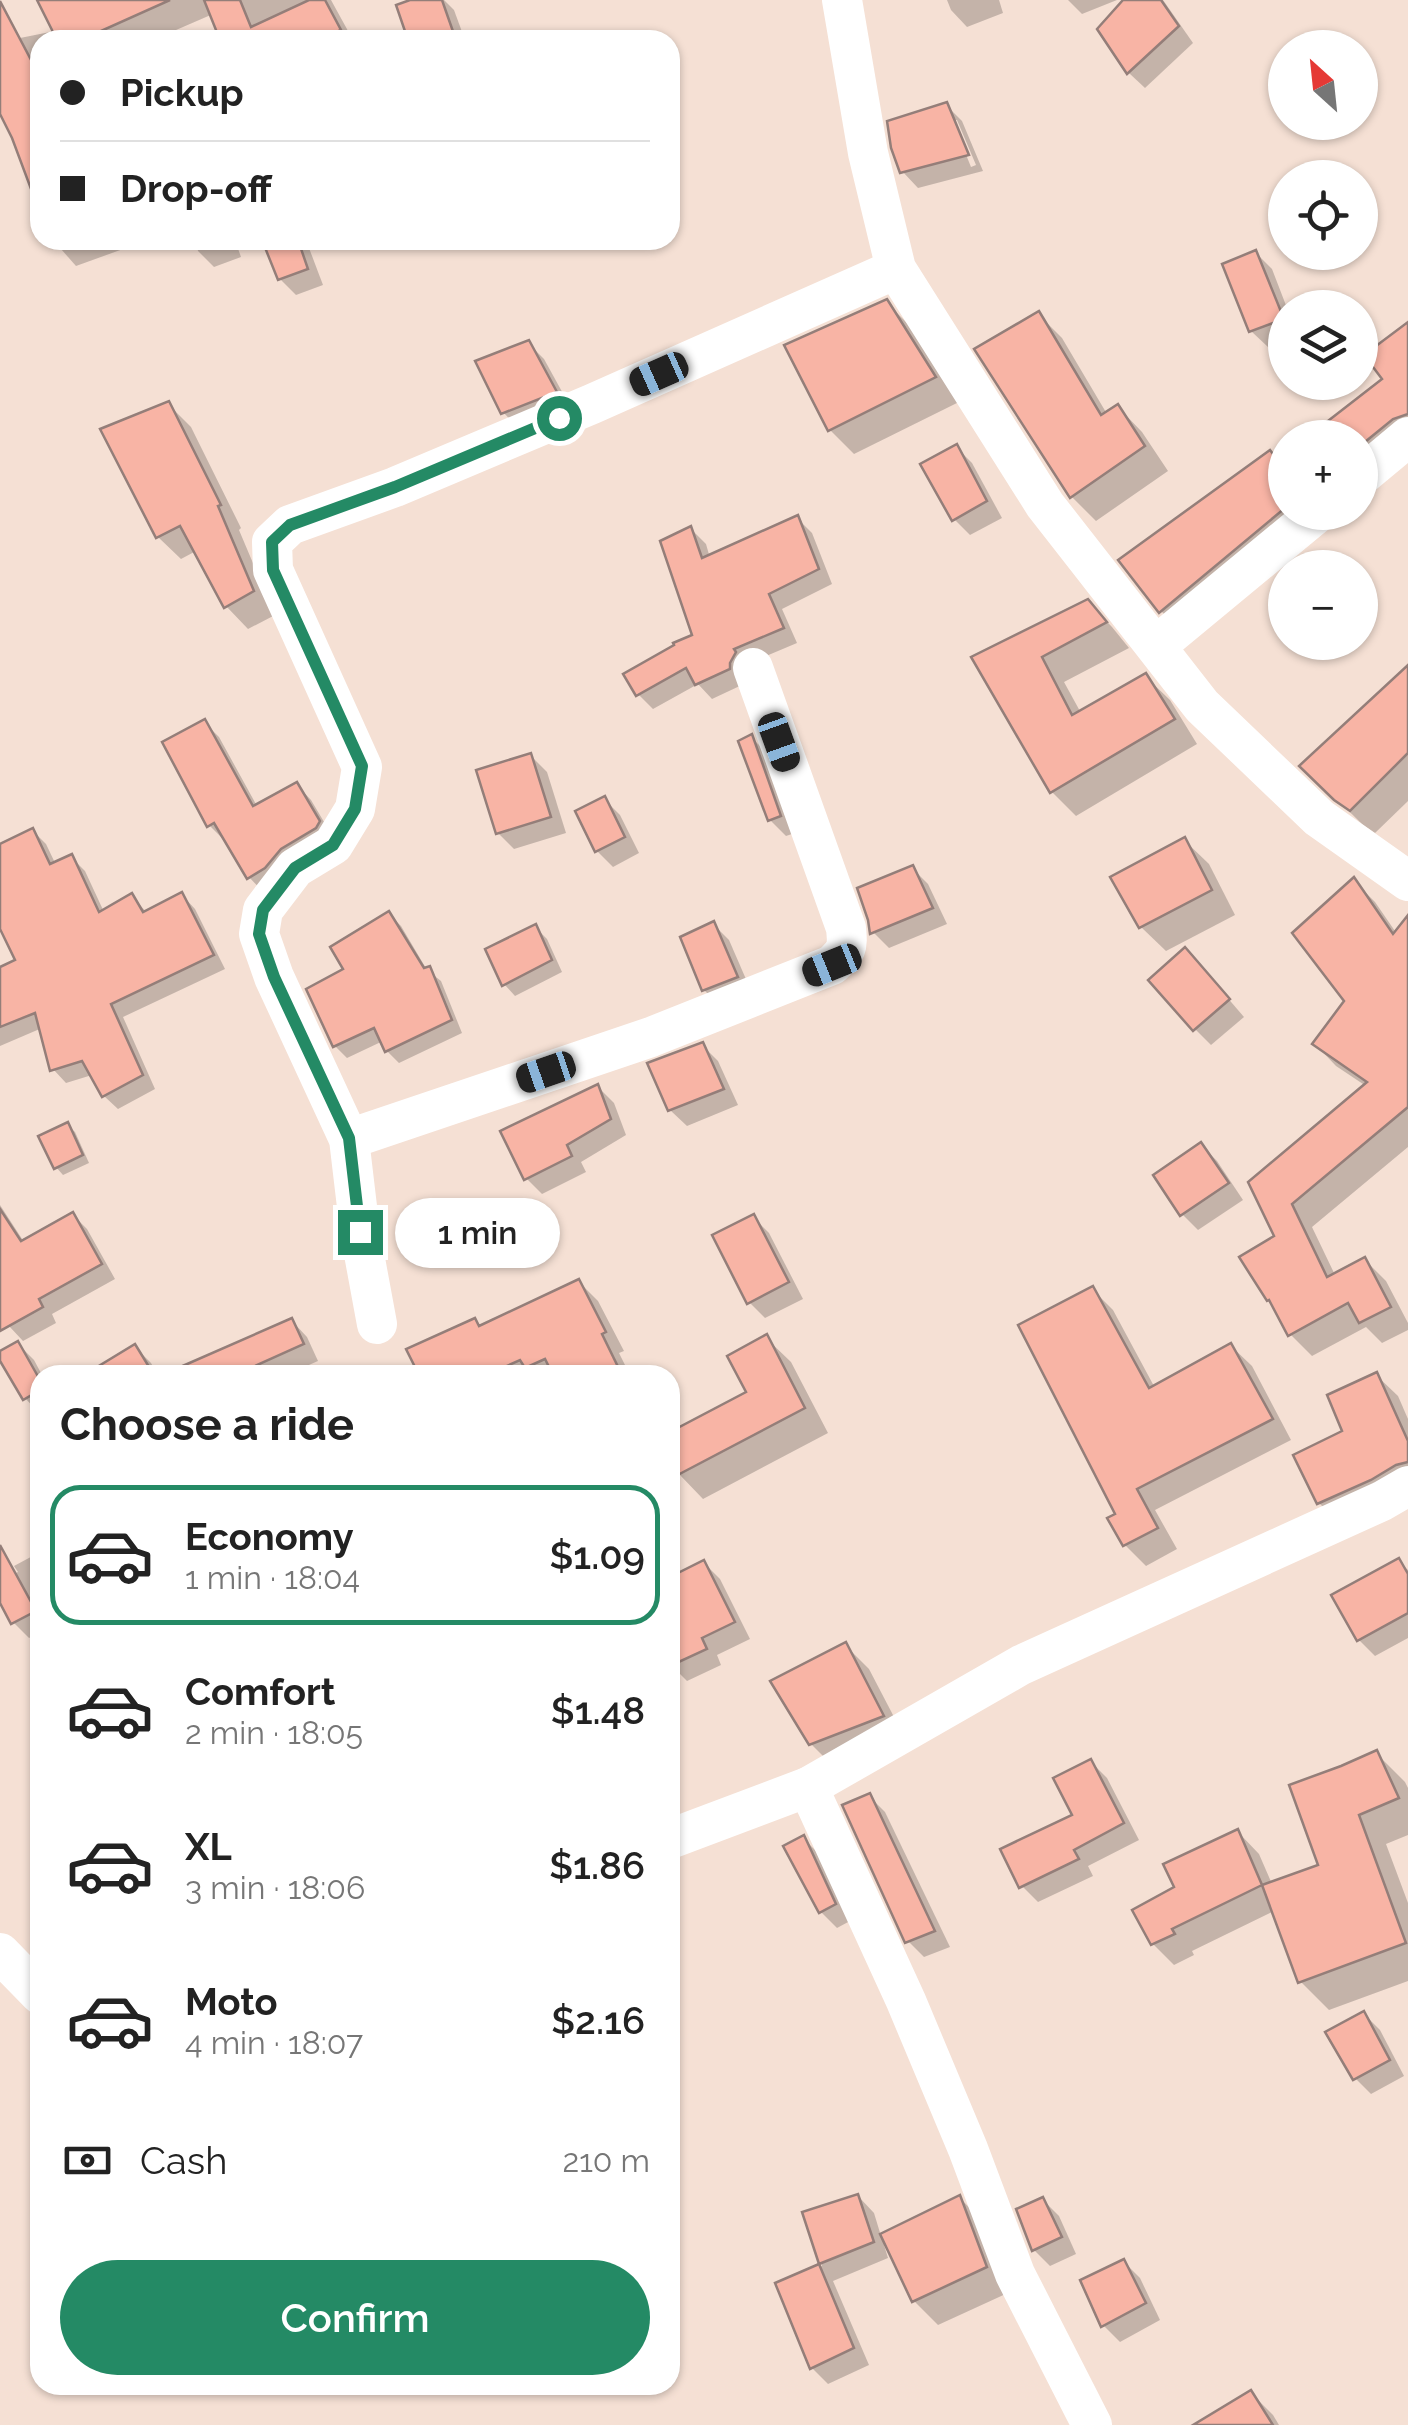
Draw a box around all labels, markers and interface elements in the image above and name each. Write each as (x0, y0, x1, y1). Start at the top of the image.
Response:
north arrow (1268, 30, 1378, 140)
map controls (1268, 30, 1378, 660)
text: Pickup (120, 70, 244, 115)
button: locate (1268, 160, 1378, 270)
text: Drop-off (120, 166, 272, 211)
button: layers (1268, 290, 1378, 400)
car (625, 348, 693, 400)
route start (537, 396, 582, 441)
button: + (1268, 420, 1378, 530)
button: − (1268, 550, 1378, 660)
car (755, 709, 803, 775)
car (799, 940, 865, 990)
car (513, 1048, 579, 1096)
callout: 1 min (395, 1197, 560, 1267)
route end (338, 1210, 383, 1255)
text: 1 min (438, 1214, 517, 1251)
text: Choose a ride (60, 1398, 354, 1451)
icon: car (65, 1510, 155, 1600)
text: Economy (185, 1514, 354, 1559)
text: $1.09 (549, 1533, 645, 1578)
text: 1 min · 18:04 (185, 1559, 360, 1596)
icon: car (65, 1665, 155, 1755)
text: Comfort (185, 1669, 335, 1714)
text: $1.48 (551, 1688, 645, 1733)
text: 2 min · 18:05 (185, 1714, 363, 1751)
icon: car (65, 1820, 155, 1910)
text: XL (185, 1824, 232, 1869)
text: $1.86 (549, 1843, 645, 1888)
text: 3 min · 18:06 (185, 1869, 365, 1906)
icon: car (65, 1975, 155, 2065)
text: Moto (185, 1979, 278, 2024)
text: $2.16 (551, 1998, 645, 2043)
text: 4 min · 18:07 (185, 2024, 363, 2061)
icon: cash (60, 2133, 115, 2188)
text: Cash (140, 2138, 227, 2183)
text: 210 m (562, 2142, 650, 2179)
button: Confirm (60, 2260, 650, 2375)

